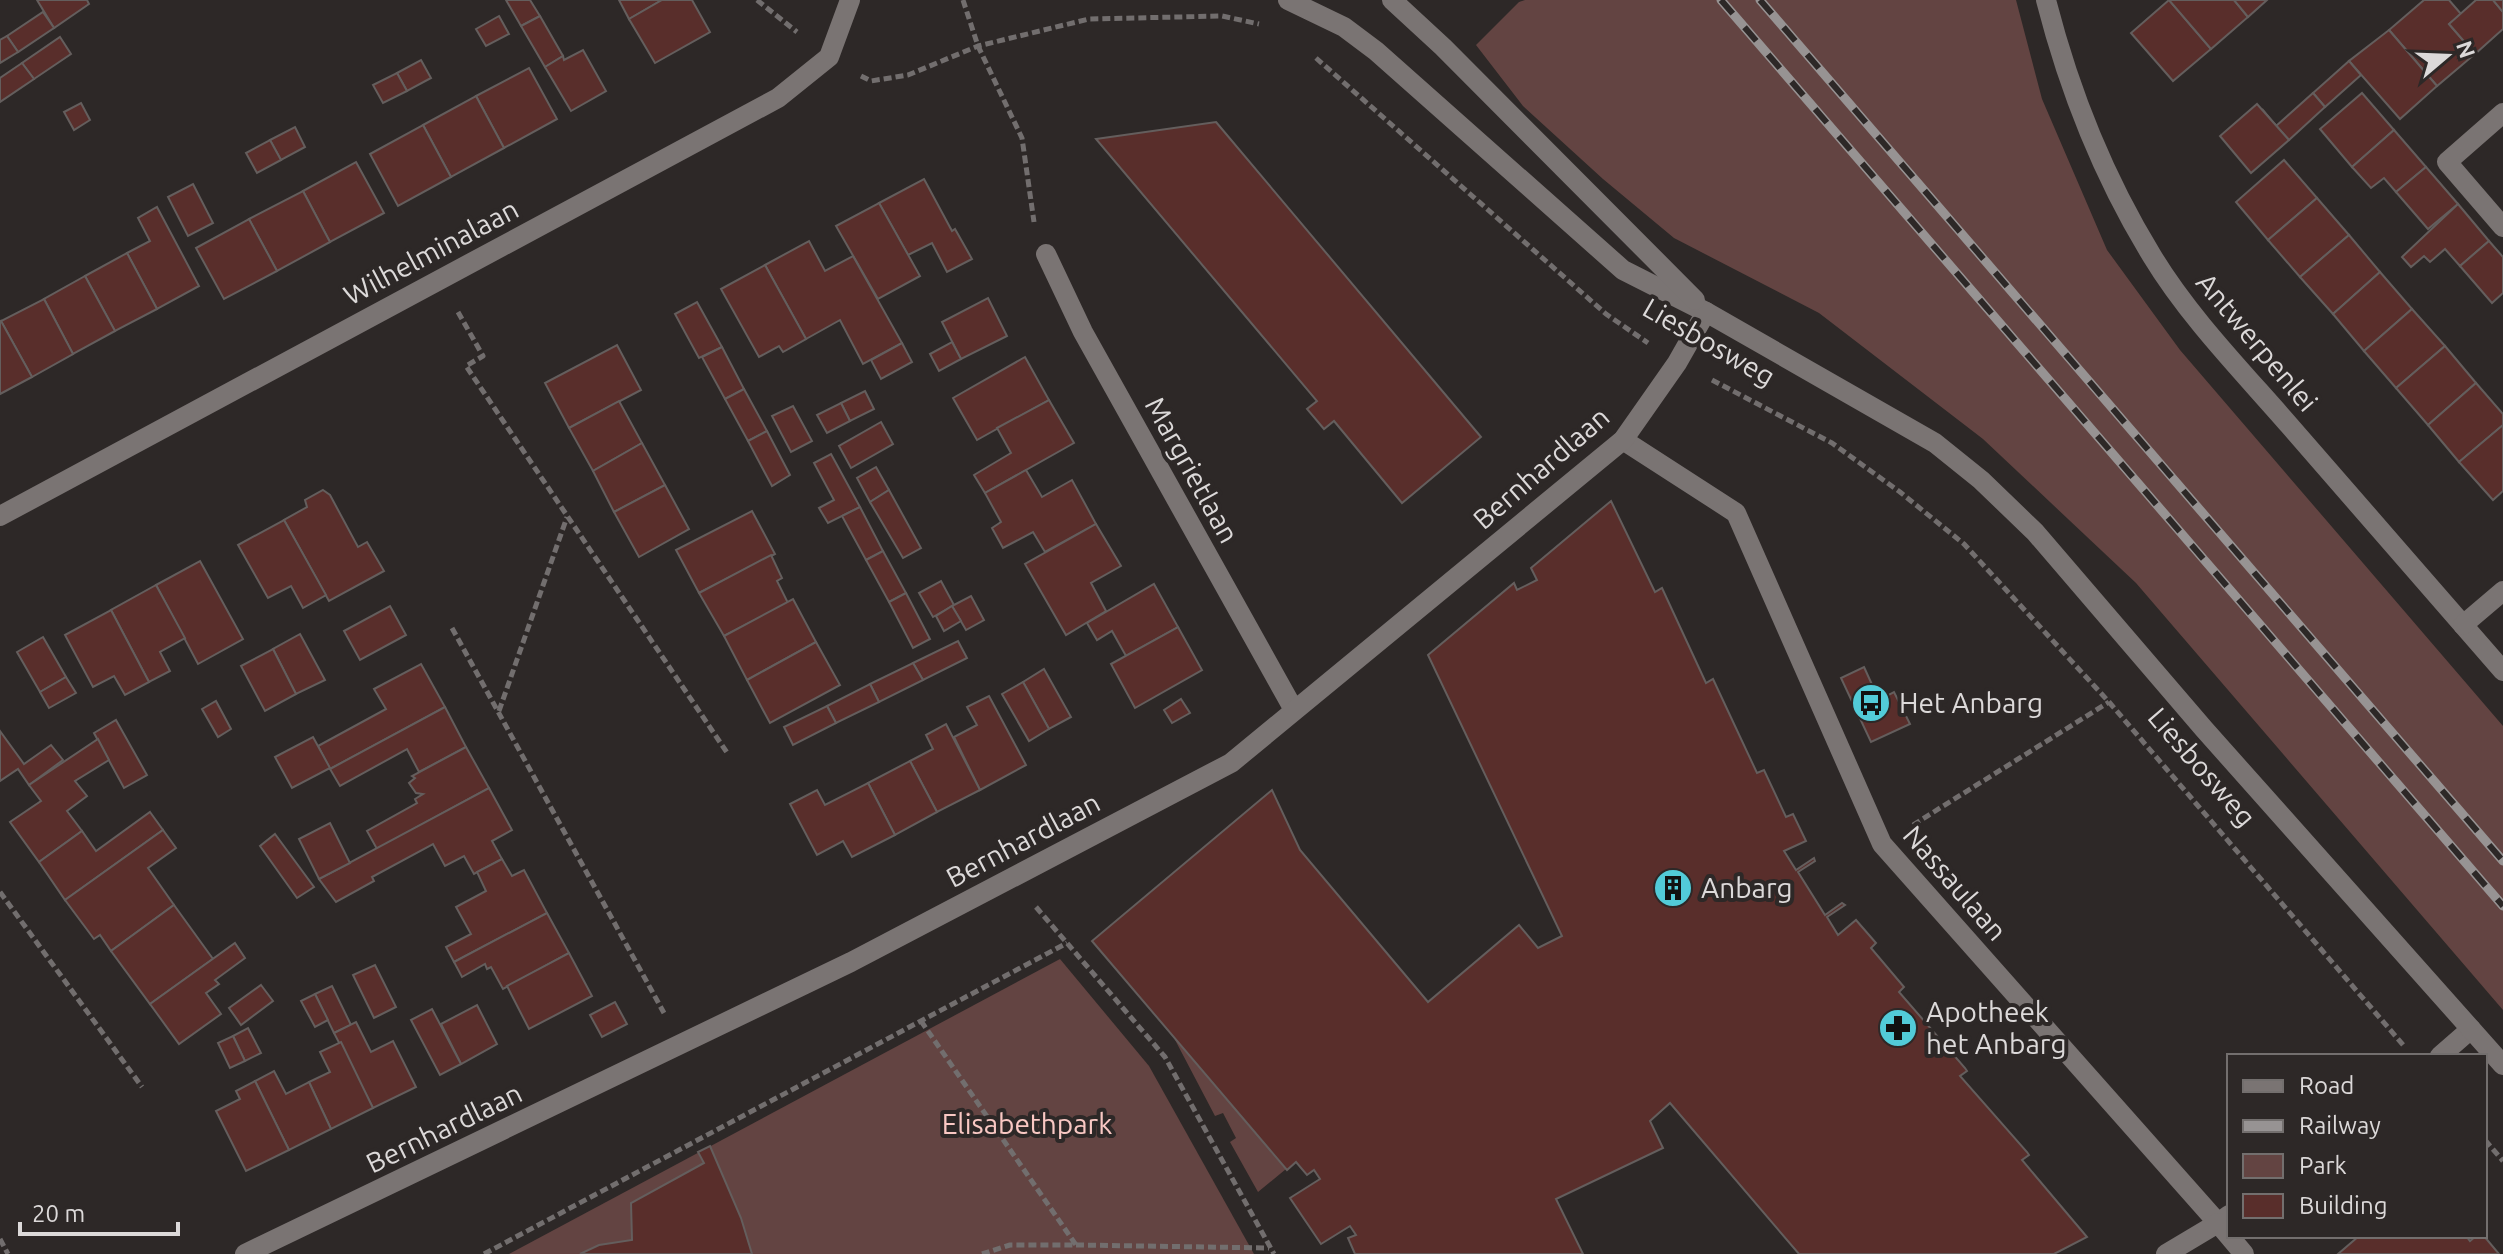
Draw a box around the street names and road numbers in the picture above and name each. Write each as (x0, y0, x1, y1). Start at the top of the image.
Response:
street label: Wilhelminalaan (338, 193, 523, 311)
street label: Antwerpenlei (2191, 266, 2324, 417)
street label: Liesbosweg (1638, 291, 1781, 392)
street label: Margrietlaan (1140, 392, 1245, 548)
street label: Bernhardlaan (1467, 400, 1615, 535)
street label: Liesbosweg (2143, 701, 2262, 832)
street label: Bernhardlaan (941, 786, 1105, 893)
street label: Nassaulaan (1897, 819, 2013, 946)
street label: Bernhardlaan (361, 1076, 527, 1179)

